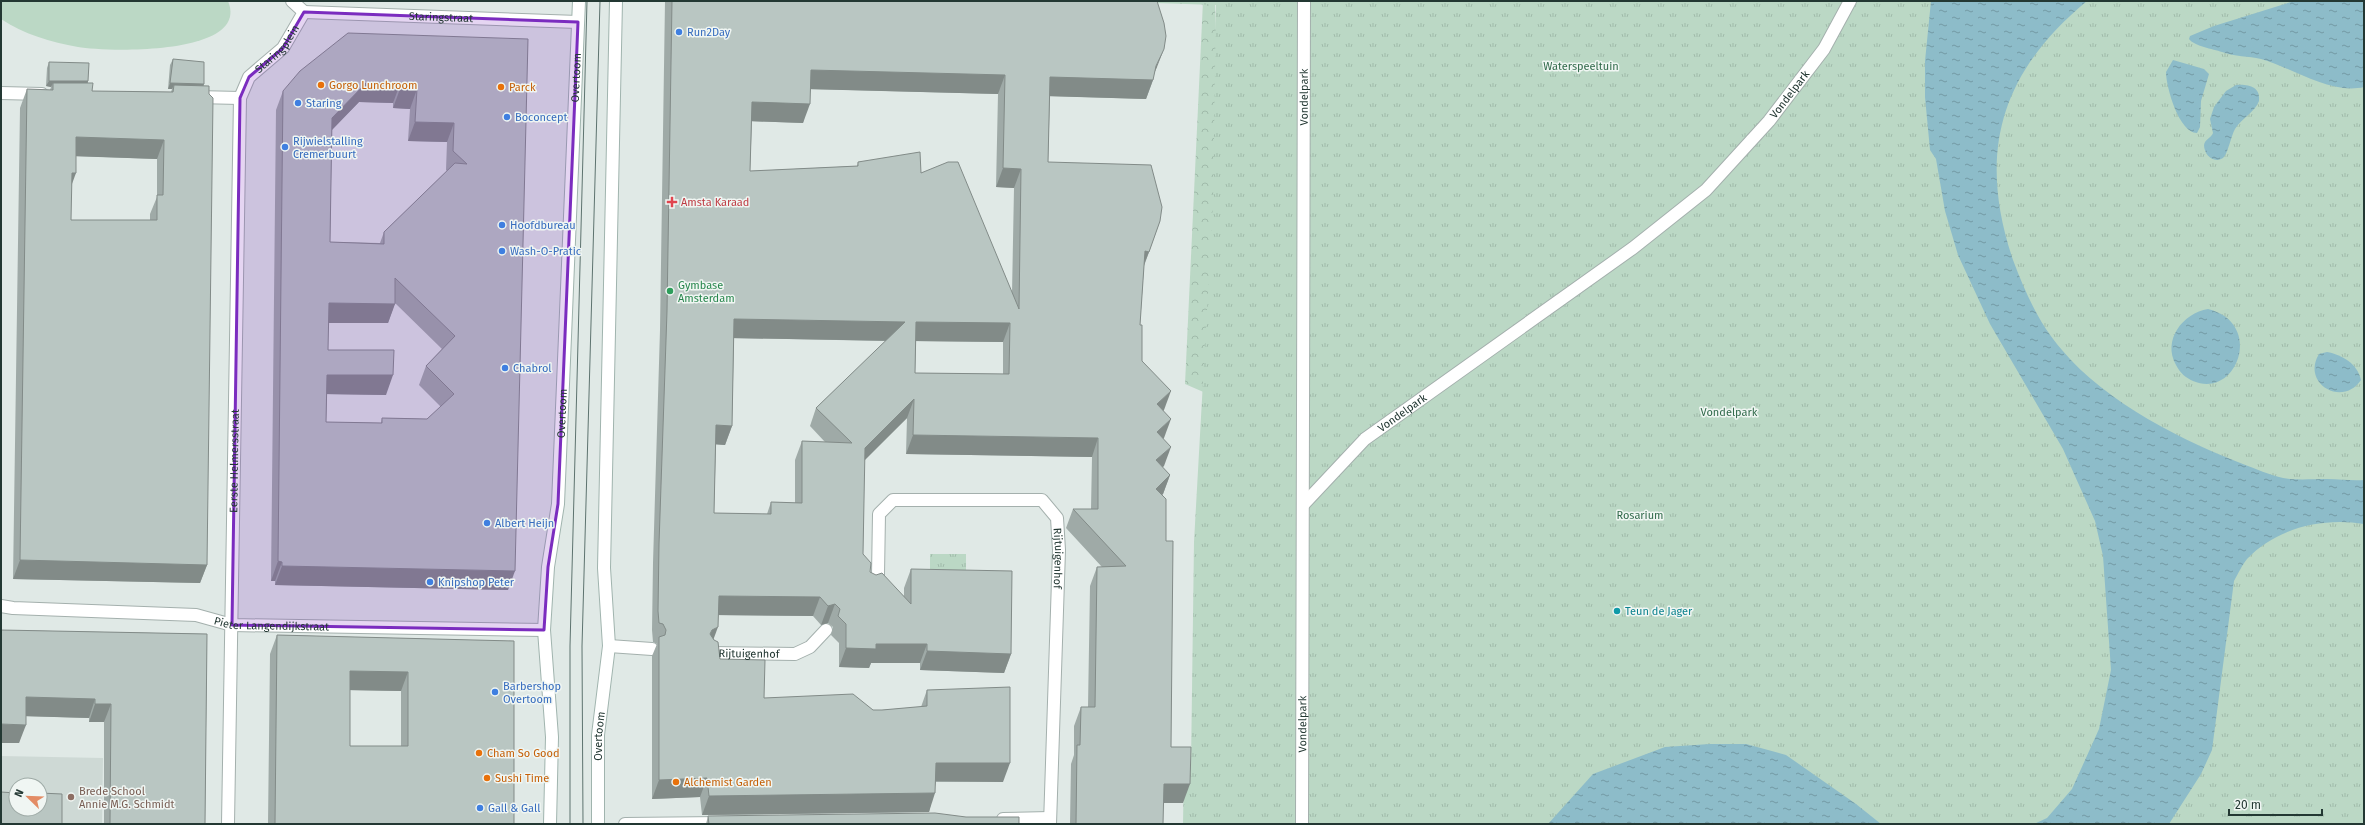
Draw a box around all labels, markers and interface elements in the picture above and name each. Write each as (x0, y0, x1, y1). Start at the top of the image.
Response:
street label: Staringstraat (409, 9, 473, 25)
street label: Staringplein (252, 23, 302, 76)
place label: Run2Day (687, 26, 731, 39)
marker: Run2Day (674, 27, 684, 37)
street label: Overtoom (568, 53, 583, 103)
park label: Waterspeeltuin (1543, 60, 1619, 73)
street label: Vondelpark (1767, 67, 1812, 121)
street label: Vondelpark (1297, 68, 1310, 125)
place label: Gorgo Lunchroom (329, 79, 417, 92)
marker: Gorgo Lunchroom (316, 80, 326, 90)
place label: Parck (509, 81, 536, 94)
marker: Parck (496, 82, 506, 92)
place label: Staring (306, 97, 342, 110)
marker: Staring (293, 98, 303, 108)
place label: Boconcept (515, 111, 568, 124)
marker: Boconcept (502, 112, 512, 122)
place label: Rijwielstalling Cremerbuurt (293, 135, 363, 161)
marker: Rijwielstalling Cremerbuurt (280, 142, 290, 152)
marker: Amsta Karaad (666, 196, 678, 208)
place label: Amsta Karaad (681, 196, 749, 209)
place label: Hoofdbureau (510, 219, 576, 232)
marker: Hoofdbureau (497, 220, 507, 230)
place label: Wash-O-Pratic (510, 245, 581, 258)
marker: Wash-O-Pratic (497, 246, 507, 256)
place label: Gymbase Amsterdam (678, 279, 735, 305)
marker: Gymbase Amsterdam (665, 286, 675, 296)
place label: Chabrol (513, 362, 552, 375)
marker: Chabrol (500, 363, 510, 373)
street label: Overtoom (554, 388, 569, 438)
street label: Vondelpark (1375, 391, 1429, 434)
park label: Vondelpark (1701, 406, 1758, 419)
street label: Eerste Helmersstraat (227, 409, 241, 513)
park label: Rosarium (1616, 509, 1664, 522)
place label: Albert Heijn (495, 517, 554, 530)
marker: Albert Heijn (482, 518, 492, 528)
street label: Rijtuigenhof (1051, 527, 1066, 590)
place label: Knipshop Peter (438, 576, 515, 589)
marker: Knipshop Peter (425, 577, 435, 587)
place label: Teun de Jager (1625, 605, 1693, 618)
marker: Teun de Jager (1612, 606, 1622, 616)
street label: Pieter Langendijkstraat (212, 614, 329, 633)
street label: Rijtuigenhof (718, 647, 781, 660)
place label: Barbershop Overtoom (503, 680, 561, 706)
marker: Barbershop Overtoom (490, 687, 500, 697)
street label: Vondelpark (1296, 695, 1309, 752)
street label: Overtoom (592, 711, 607, 761)
place label: Cham So Good (487, 747, 560, 760)
marker: Cham So Good (474, 748, 484, 758)
place label: Sushi Time (495, 772, 549, 785)
marker: Sushi Time (482, 773, 492, 783)
place label: Alchemist Garden (684, 776, 772, 789)
north arrow (8, 777, 48, 817)
marker: Alchemist Garden (671, 777, 681, 787)
place label: Brede School Annie M.G. Schmidt (79, 785, 174, 811)
text: N (12, 787, 27, 799)
scale bar (2229, 791, 2322, 817)
marker: Brede School Annie M.G. Schmidt (66, 792, 76, 802)
text: 20 m (2235, 798, 2261, 812)
place label: Gall & Gall (488, 802, 540, 815)
marker: Gall & Gall (475, 803, 485, 813)

